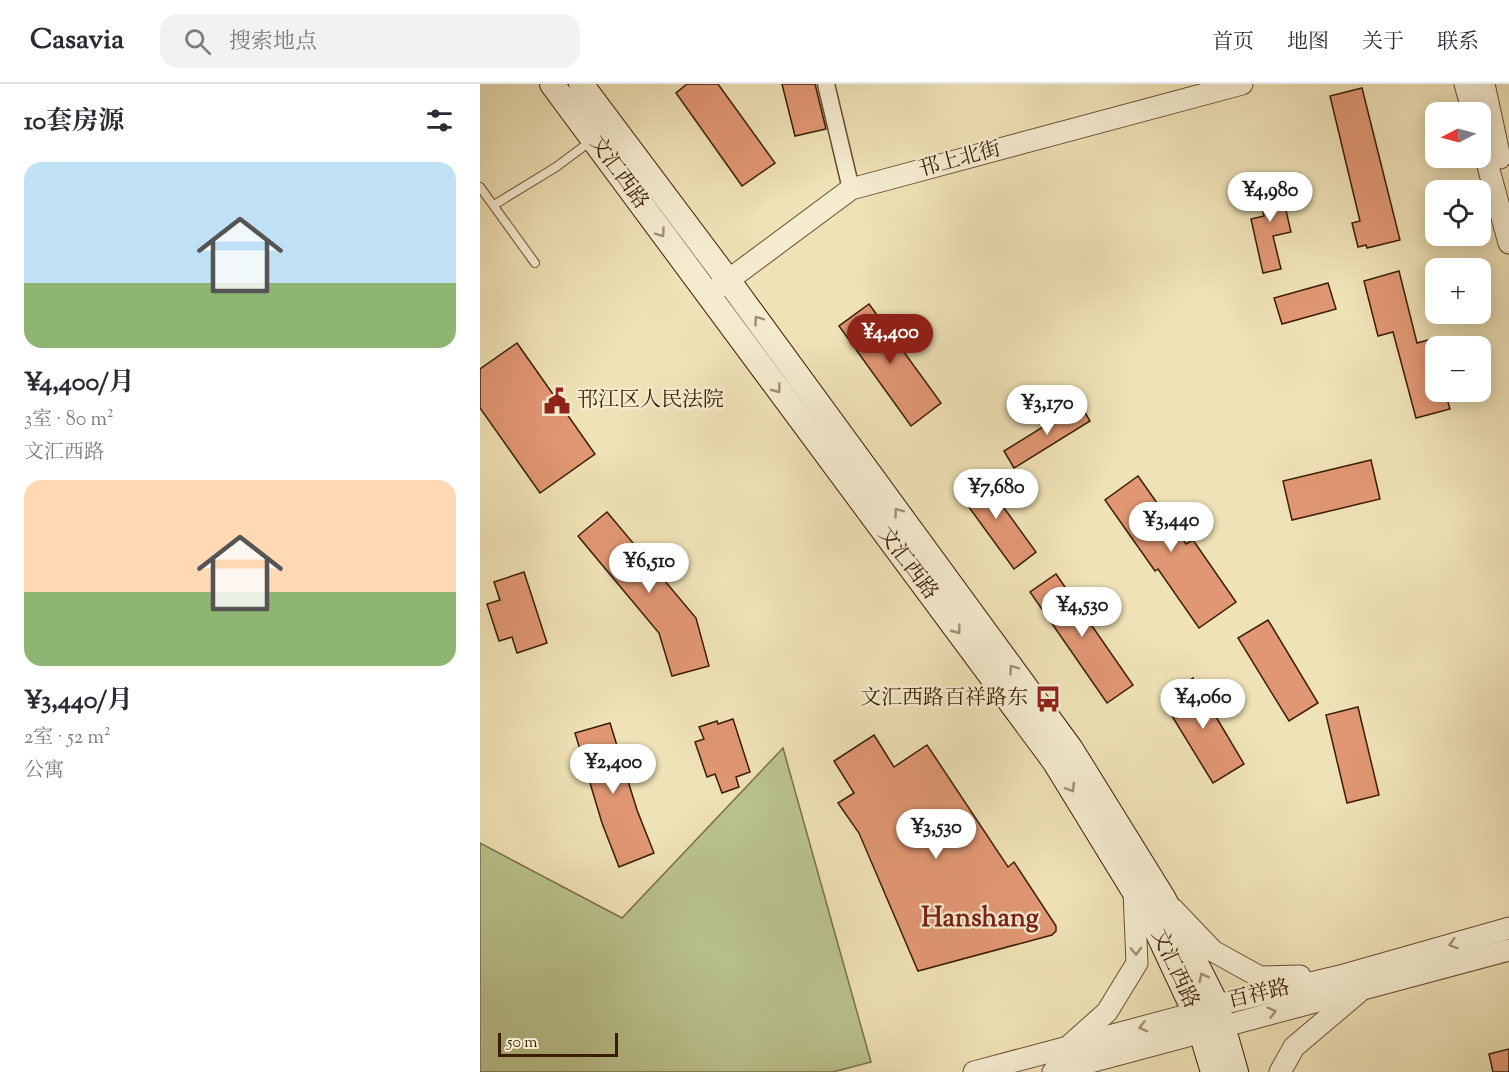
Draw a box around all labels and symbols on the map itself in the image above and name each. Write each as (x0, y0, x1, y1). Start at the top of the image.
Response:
north arrow (1425, 102, 1491, 168)
street label: 文汇西路 (581, 130, 655, 216)
street label: 邗上北街 (916, 135, 1004, 185)
pin: ¥4,980 (1221, 172, 1319, 223)
one-way arrow (654, 226, 665, 237)
pin: ¥4,400 (841, 314, 939, 365)
one-way arrow (754, 316, 765, 327)
one-way arrow (770, 383, 781, 394)
pin: ¥3,170 (998, 385, 1096, 436)
public building icon: 邗江区人民法院 (542, 386, 572, 416)
place label: 邗江区人民法院 (577, 386, 724, 416)
pin: ¥7,680 (947, 469, 1045, 520)
pin: ¥3,440 (1122, 502, 1220, 553)
one-way arrow (894, 507, 905, 518)
street label: 文汇西路 (870, 521, 944, 607)
pin: ¥6,510 (600, 543, 698, 594)
pin: ¥4,530 (1033, 587, 1131, 638)
one-way arrow (949, 623, 960, 634)
one-way arrow (1009, 665, 1020, 676)
pin: ¥4,060 (1154, 679, 1252, 730)
place label: 文汇西路百祥路东 (860, 684, 1028, 714)
bus stop icon: 文汇西路百祥路东 (1033, 684, 1063, 714)
pin: ¥2,400 (564, 744, 662, 795)
one-way arrow (1063, 782, 1075, 792)
pin: ¥3,530 (887, 809, 985, 860)
district label: Hanshang (921, 900, 1039, 939)
street label: 文汇西路 (1143, 925, 1205, 1013)
one-way arrow (1448, 937, 1459, 949)
one-way arrow (1130, 946, 1143, 955)
one-way arrow (1199, 973, 1211, 984)
street label: 百祥路 (1225, 973, 1293, 1017)
one-way arrow (1267, 1007, 1277, 1020)
one-way arrow (1138, 1020, 1149, 1032)
scale bar (498, 1030, 618, 1058)

